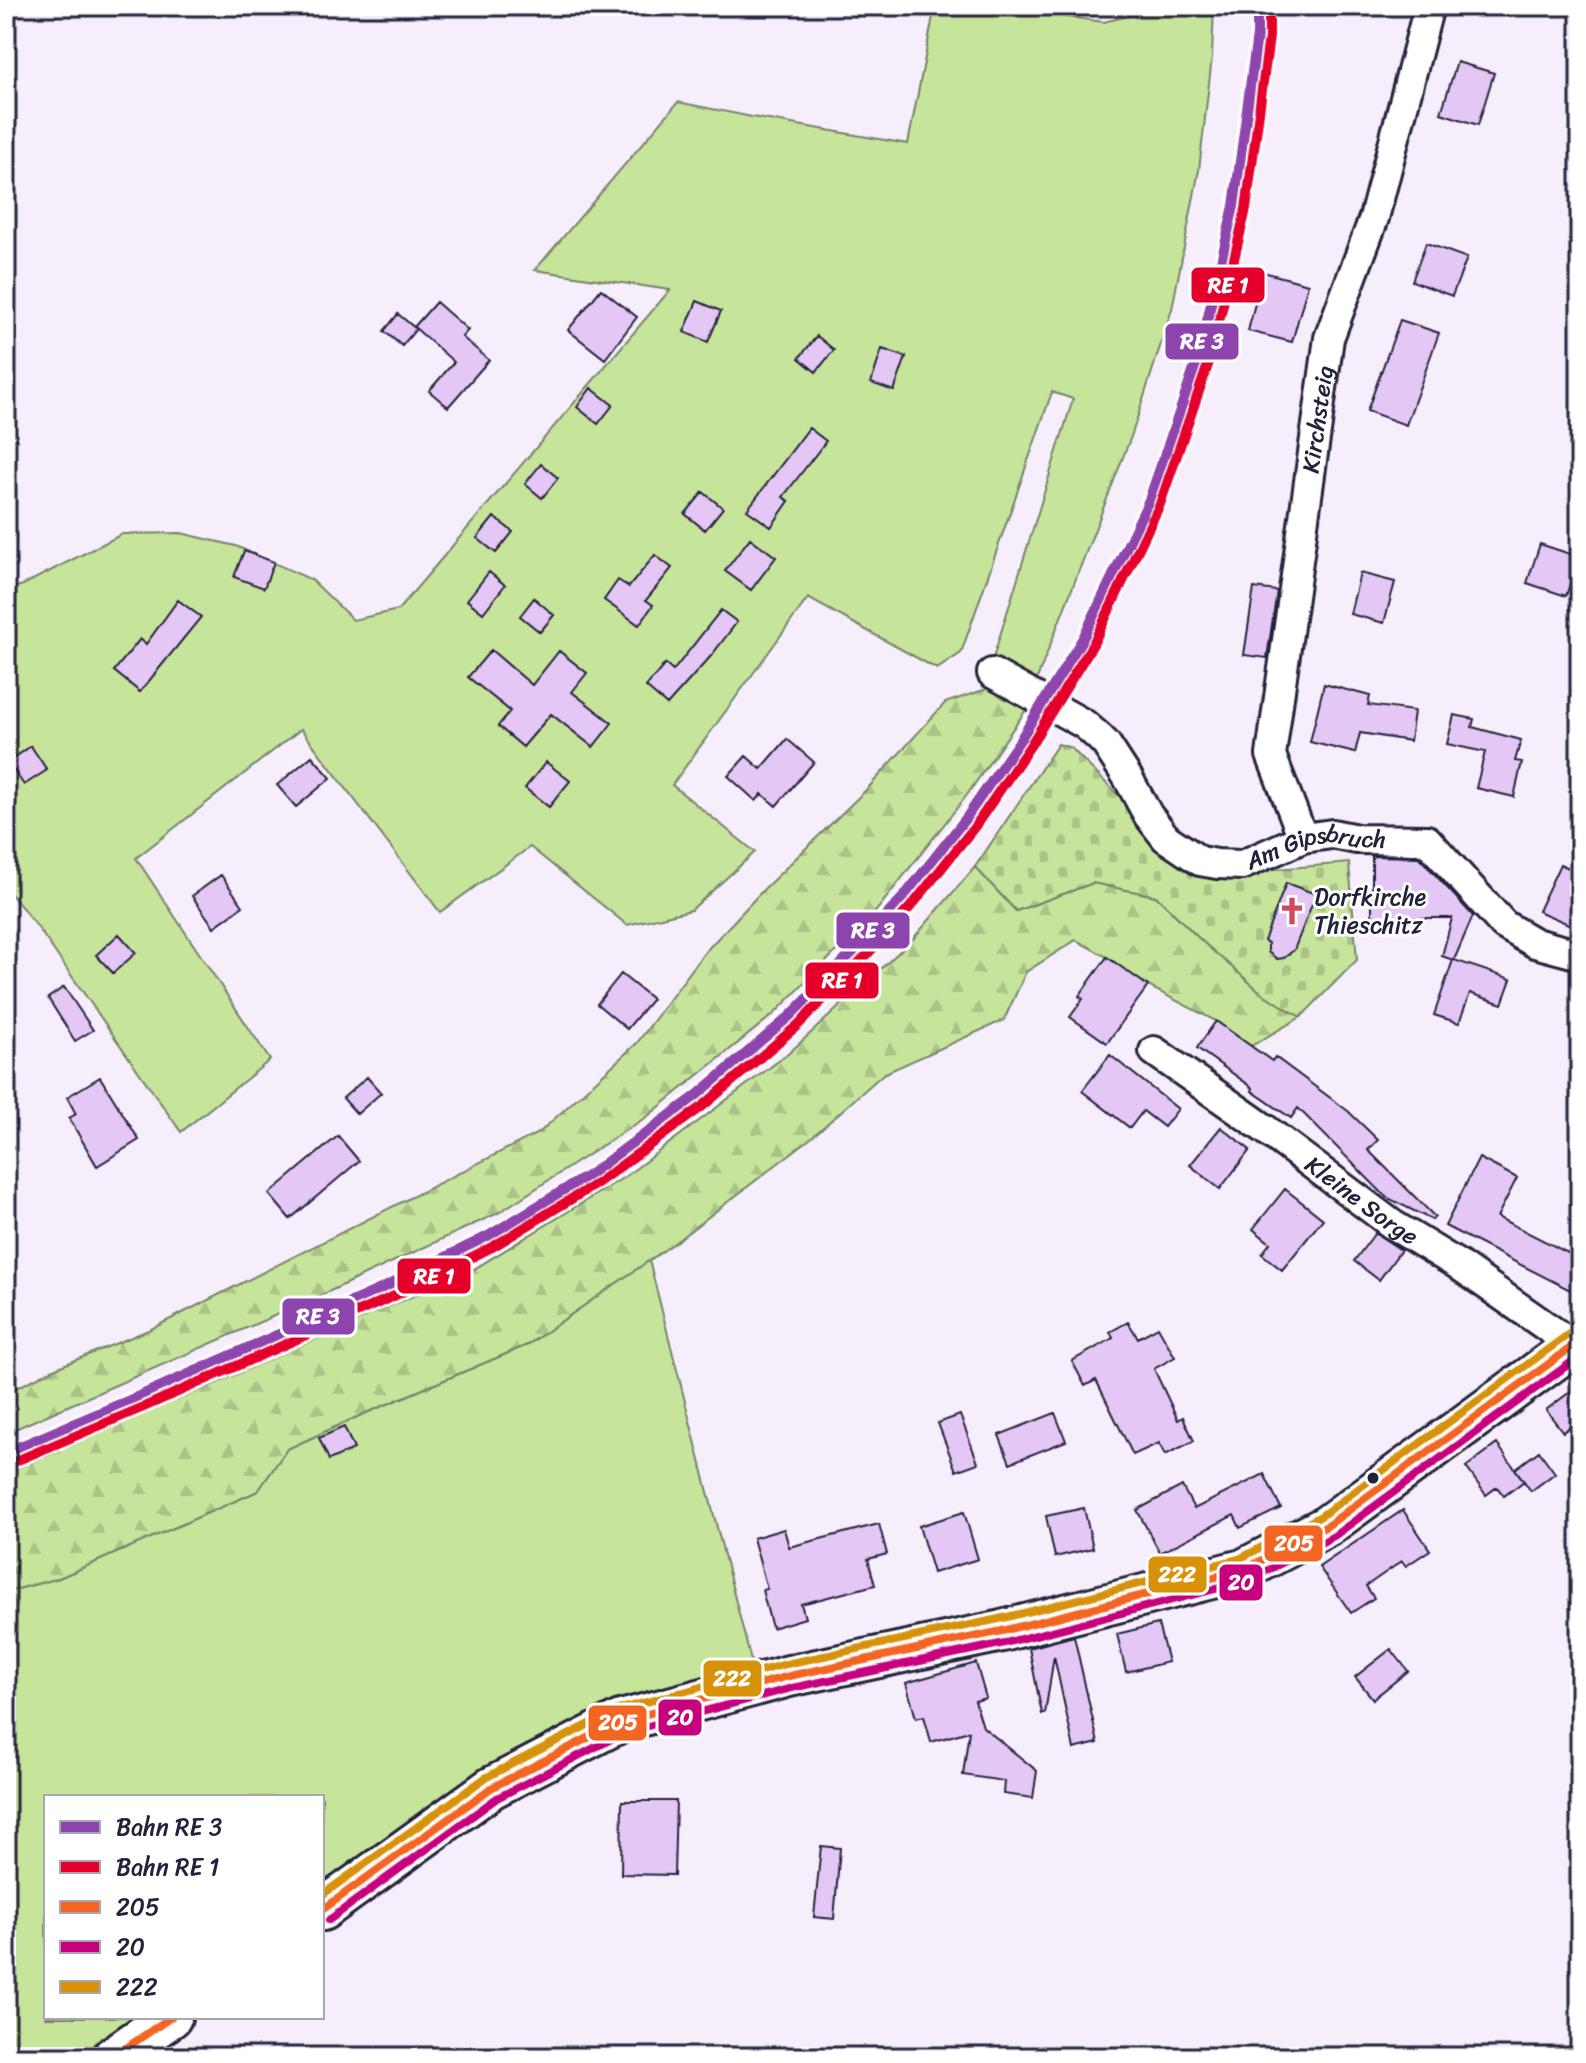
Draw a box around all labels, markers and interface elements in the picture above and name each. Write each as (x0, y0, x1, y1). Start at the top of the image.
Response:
line badge: RE 1 (1190, 266, 1266, 304)
text: RE 1 (1207, 266, 1249, 305)
line badge: RE 3 (1164, 322, 1240, 361)
text: RE 3 (1179, 322, 1224, 361)
street label: Kirchsteig (1289, 363, 1346, 476)
street label: Am Gipsbruch (1238, 812, 1386, 882)
place label: Dorfkirche Thieschitz (1314, 876, 1427, 946)
church icon: Dorfkirche Thieschitz (1277, 896, 1307, 926)
line badge: RE 3 (835, 911, 911, 950)
text: RE 3 (850, 911, 895, 950)
line badge: RE 1 (804, 961, 880, 1000)
text: RE 1 (821, 961, 863, 1000)
street label: Kleine Sorge (1296, 1145, 1427, 1257)
line badge: RE 1 (396, 1257, 472, 1295)
text: RE 1 (413, 1257, 455, 1296)
line badge: RE 3 (281, 1297, 356, 1336)
text: RE 3 (295, 1297, 340, 1336)
unlabelled marker (1365, 1470, 1381, 1486)
line badge: 205 (1263, 1524, 1324, 1563)
text: 205 (1273, 1524, 1315, 1563)
line badge: 222 (1147, 1555, 1208, 1594)
text: 222 (1157, 1555, 1196, 1594)
line badge: 20 (1218, 1563, 1264, 1602)
text: 20 (1227, 1563, 1254, 1602)
line badge: 222 (702, 1659, 763, 1698)
text: 222 (712, 1659, 751, 1698)
line badge: 20 (657, 1698, 703, 1737)
text: 20 (666, 1698, 693, 1737)
text: 205 (597, 1703, 639, 1742)
line badge: 205 (587, 1704, 648, 1742)
legend (44, 1795, 324, 2019)
text: Bahn RE 3 (116, 1806, 222, 1848)
text: Bahn RE 1 (116, 1846, 219, 1888)
text: 205 (116, 1886, 160, 1928)
text: 20 (116, 1926, 145, 1968)
text: 222 (116, 1966, 158, 2008)

